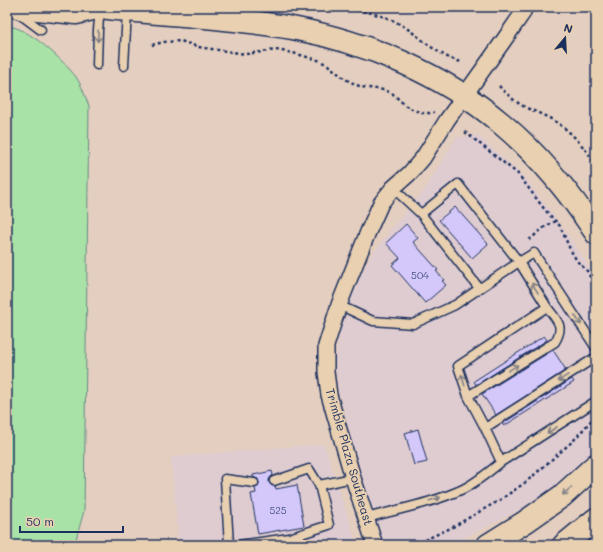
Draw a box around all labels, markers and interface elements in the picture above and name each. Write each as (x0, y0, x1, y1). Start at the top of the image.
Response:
north arrow (545, 18, 585, 58)
text: N (562, 20, 575, 36)
one-way arrow (94, 29, 102, 42)
house number: 504 (411, 268, 429, 282)
one-way arrow (531, 282, 539, 294)
one-way arrow (574, 315, 582, 326)
one-way arrow (507, 364, 518, 372)
one-way arrow (459, 374, 466, 387)
one-way arrow (558, 374, 569, 382)
street label: Trimble Plaza Southeast (323, 386, 377, 527)
one-way arrow (546, 425, 557, 434)
one-way arrow (562, 486, 572, 496)
one-way arrow (428, 495, 441, 502)
house number: 525 (269, 503, 287, 517)
scale bar (20, 508, 123, 534)
text: 50 m (26, 513, 54, 529)

